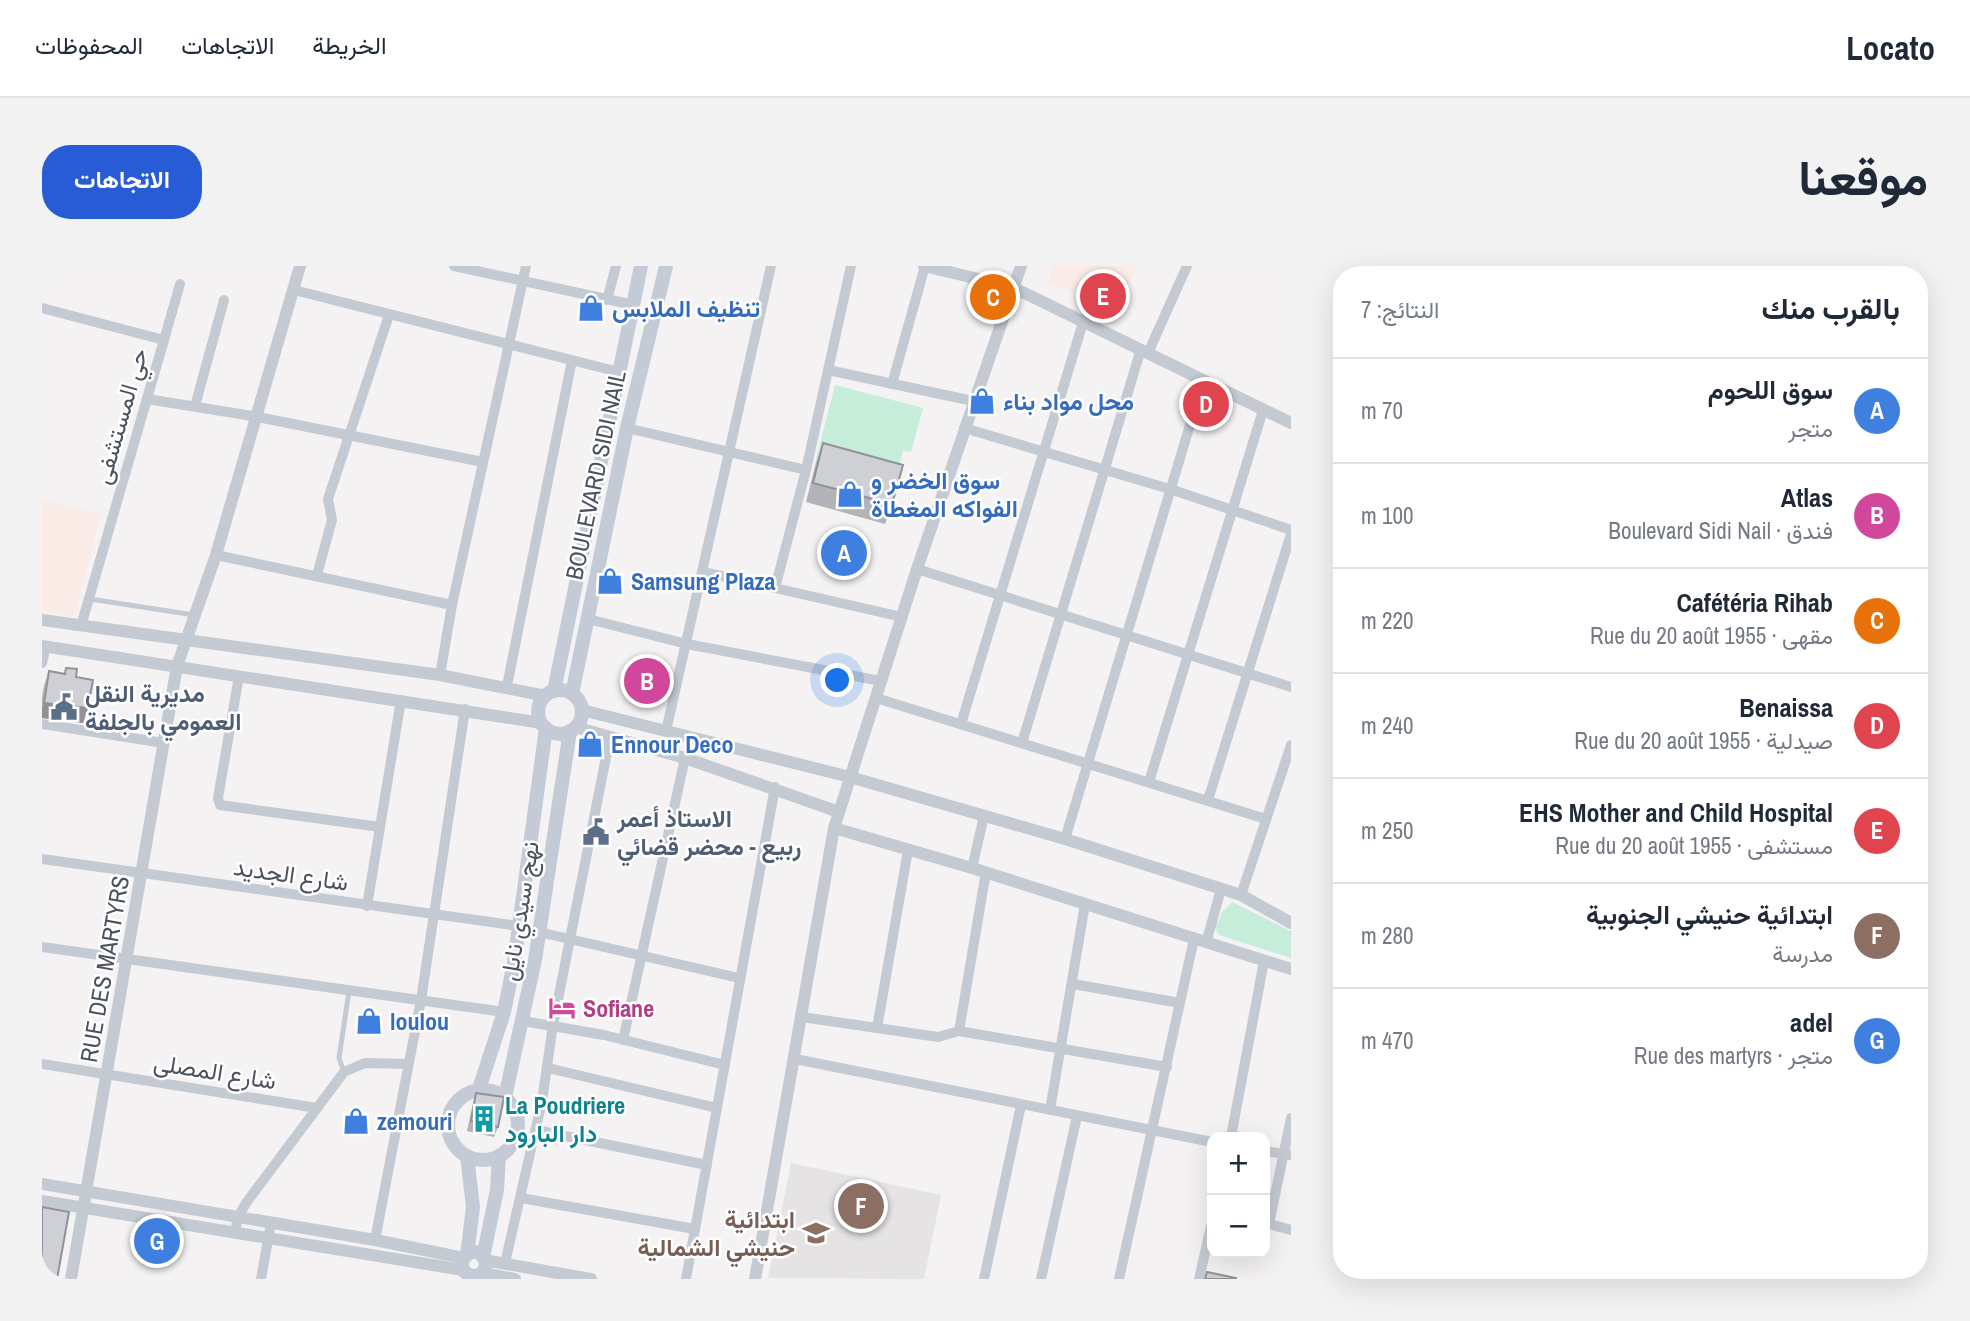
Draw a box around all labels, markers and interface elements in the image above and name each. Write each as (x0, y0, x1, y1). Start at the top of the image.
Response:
text: Locato (1846, 26, 1935, 70)
text: المحفوظات (35, 29, 143, 61)
text: الاتجاهات (181, 29, 274, 61)
text: الخريطة (312, 29, 387, 61)
text: موقعنا (1798, 144, 1928, 210)
button: الاتجاهات (42, 145, 202, 219)
pin: E (1080, 270, 1126, 322)
pin: C (970, 271, 1016, 323)
text: بالقرب منك (1761, 288, 1900, 328)
place label: تنظيف الملابس (612, 292, 760, 324)
shop icon: تنظيف الملابس (576, 293, 606, 323)
text: النتائج: 7 (1361, 294, 1439, 325)
street label: حي المستشفى (85, 344, 159, 489)
street label: BOULEVARD SIDI NAIL (557, 367, 633, 582)
text: سوق اللحوم (1708, 372, 1833, 407)
pin: D (1183, 378, 1229, 430)
place label: محل مواد بناء (1003, 385, 1134, 417)
shop icon: محل مواد بناء (967, 386, 997, 416)
text: 70 m (1361, 395, 1403, 426)
text: A (1870, 395, 1884, 426)
text: متجر (1788, 413, 1833, 444)
place label: سوق الخضر و الفواكه المغطاة (871, 464, 1018, 524)
shop icon: سوق الخضر و الفواكه المغطاة (835, 479, 865, 509)
text: Atlas (1781, 480, 1833, 515)
text: 100 m (1361, 500, 1413, 531)
text: B (1870, 500, 1884, 531)
text: فندق · Boulevard Sidi Nail (1608, 515, 1833, 546)
pin: A (821, 527, 867, 579)
place label: Samsung Plaza (631, 565, 775, 597)
shop icon: Samsung Plaza (595, 566, 625, 596)
text: Cafétéria Rihab (1677, 585, 1833, 620)
text: 220 m (1361, 605, 1413, 636)
text: C (1870, 605, 1884, 636)
text: مقهى · Rue du 20 août 1955 (1590, 620, 1833, 651)
pin: B (624, 655, 670, 707)
your location (820, 663, 854, 697)
place label: مديرية النقل العمومي بالجلفة (85, 677, 241, 742)
text: Benaissa (1739, 690, 1833, 725)
public building icon: مديرية النقل العمومي بالجلفة (49, 692, 79, 722)
text: 240 m (1361, 710, 1413, 741)
text: D (1870, 710, 1884, 741)
text: صيدلية · Rue du 20 août 1955 (1574, 725, 1833, 756)
place label: Ennour Deco (611, 728, 733, 760)
shop icon: Ennour Deco (575, 729, 605, 759)
text: EHS Mother and Child Hospital (1519, 795, 1833, 830)
place label: الاستاذ أعمر ربيع - محضر قضائي (616, 802, 801, 867)
text: 250 m (1361, 815, 1413, 846)
text: E (1871, 815, 1883, 846)
public building icon: الاستاذ أعمر ربيع - محضر قضائي (581, 817, 611, 847)
text: مستشفى · Rue du 20 août 1955 (1555, 830, 1833, 861)
street label: نهج سيدي نايل (492, 839, 550, 984)
street label: شارع الجديد (231, 850, 350, 899)
street label: RUE DES MARTYRS (72, 873, 136, 1065)
text: ابتدائية حنيشي الجنوبية (1586, 897, 1833, 932)
text: 280 m (1361, 920, 1413, 951)
text: F (1871, 920, 1883, 951)
text: مدرسة (1772, 938, 1833, 969)
place label: Sofiane (583, 992, 654, 1024)
hotel icon: Sofiane (547, 993, 577, 1023)
place label: loulou (390, 1005, 449, 1037)
text: adel (1790, 1005, 1833, 1040)
shop icon: loulou (354, 1006, 384, 1036)
text: 470 m (1361, 1025, 1413, 1056)
text: G (1870, 1025, 1884, 1056)
text: متجر · Rue des martyrs (1634, 1040, 1833, 1071)
street label: شارع المصلى (151, 1046, 279, 1097)
place label: La Poudriere دار البارود (505, 1089, 625, 1149)
building icon: La Poudriere دار البارود (469, 1104, 499, 1134)
place label: zemouri (377, 1105, 452, 1137)
shop icon: zemouri (341, 1106, 371, 1136)
map controls (1207, 1132, 1270, 1258)
button: + (1207, 1132, 1270, 1195)
pin: F (838, 1180, 884, 1232)
button: − (1207, 1195, 1270, 1258)
place label: ابتدائية حنيشي الشمالية (638, 1203, 795, 1268)
pin: G (134, 1215, 180, 1267)
school or university icon: ابتدائية حنيشي الشمالية (801, 1218, 831, 1248)

